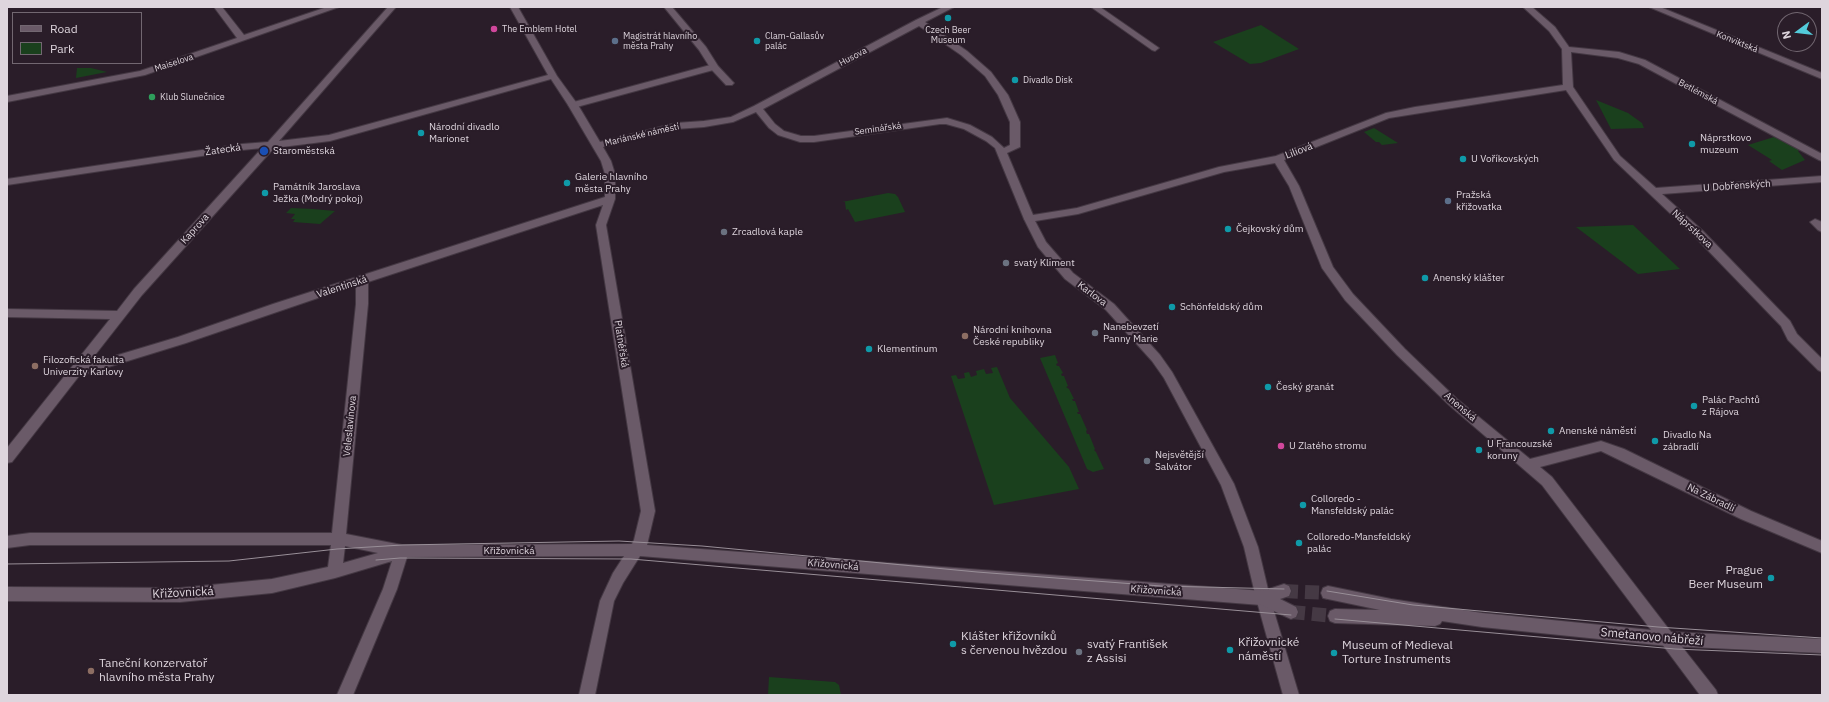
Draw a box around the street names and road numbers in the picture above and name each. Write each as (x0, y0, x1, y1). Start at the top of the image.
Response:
street label: Konviktská (1715, 29, 1759, 55)
street label: Husova (837, 45, 869, 69)
street label: Maiselova (153, 52, 195, 74)
street label: Betlémská (1676, 77, 1720, 107)
street label: Seminářská (854, 120, 902, 138)
street label: Mariánské náměstí (604, 121, 680, 149)
street label: Liliová (1284, 140, 1314, 162)
street label: Žatecká (204, 142, 242, 158)
street label: U Dobřenských (1703, 178, 1771, 194)
street label: Náprstkova (1669, 207, 1715, 251)
street label: Kaprova (178, 211, 212, 247)
street label: Valentinská (315, 273, 369, 301)
street label: Karlova (1075, 279, 1109, 309)
street label: Platnéřská (611, 319, 631, 369)
street label: Anenská (1441, 390, 1479, 424)
street label: Veleslavínova (341, 395, 359, 457)
street label: Na Zábradlí (1685, 481, 1737, 515)
street label: Křižovnická (483, 545, 535, 557)
street label: Křižovnická (807, 557, 859, 573)
street label: Křižovnická (1130, 583, 1182, 599)
street label: Křižovnická (152, 584, 214, 602)
street label: Smetanovo nábřeží (1600, 625, 1704, 649)

